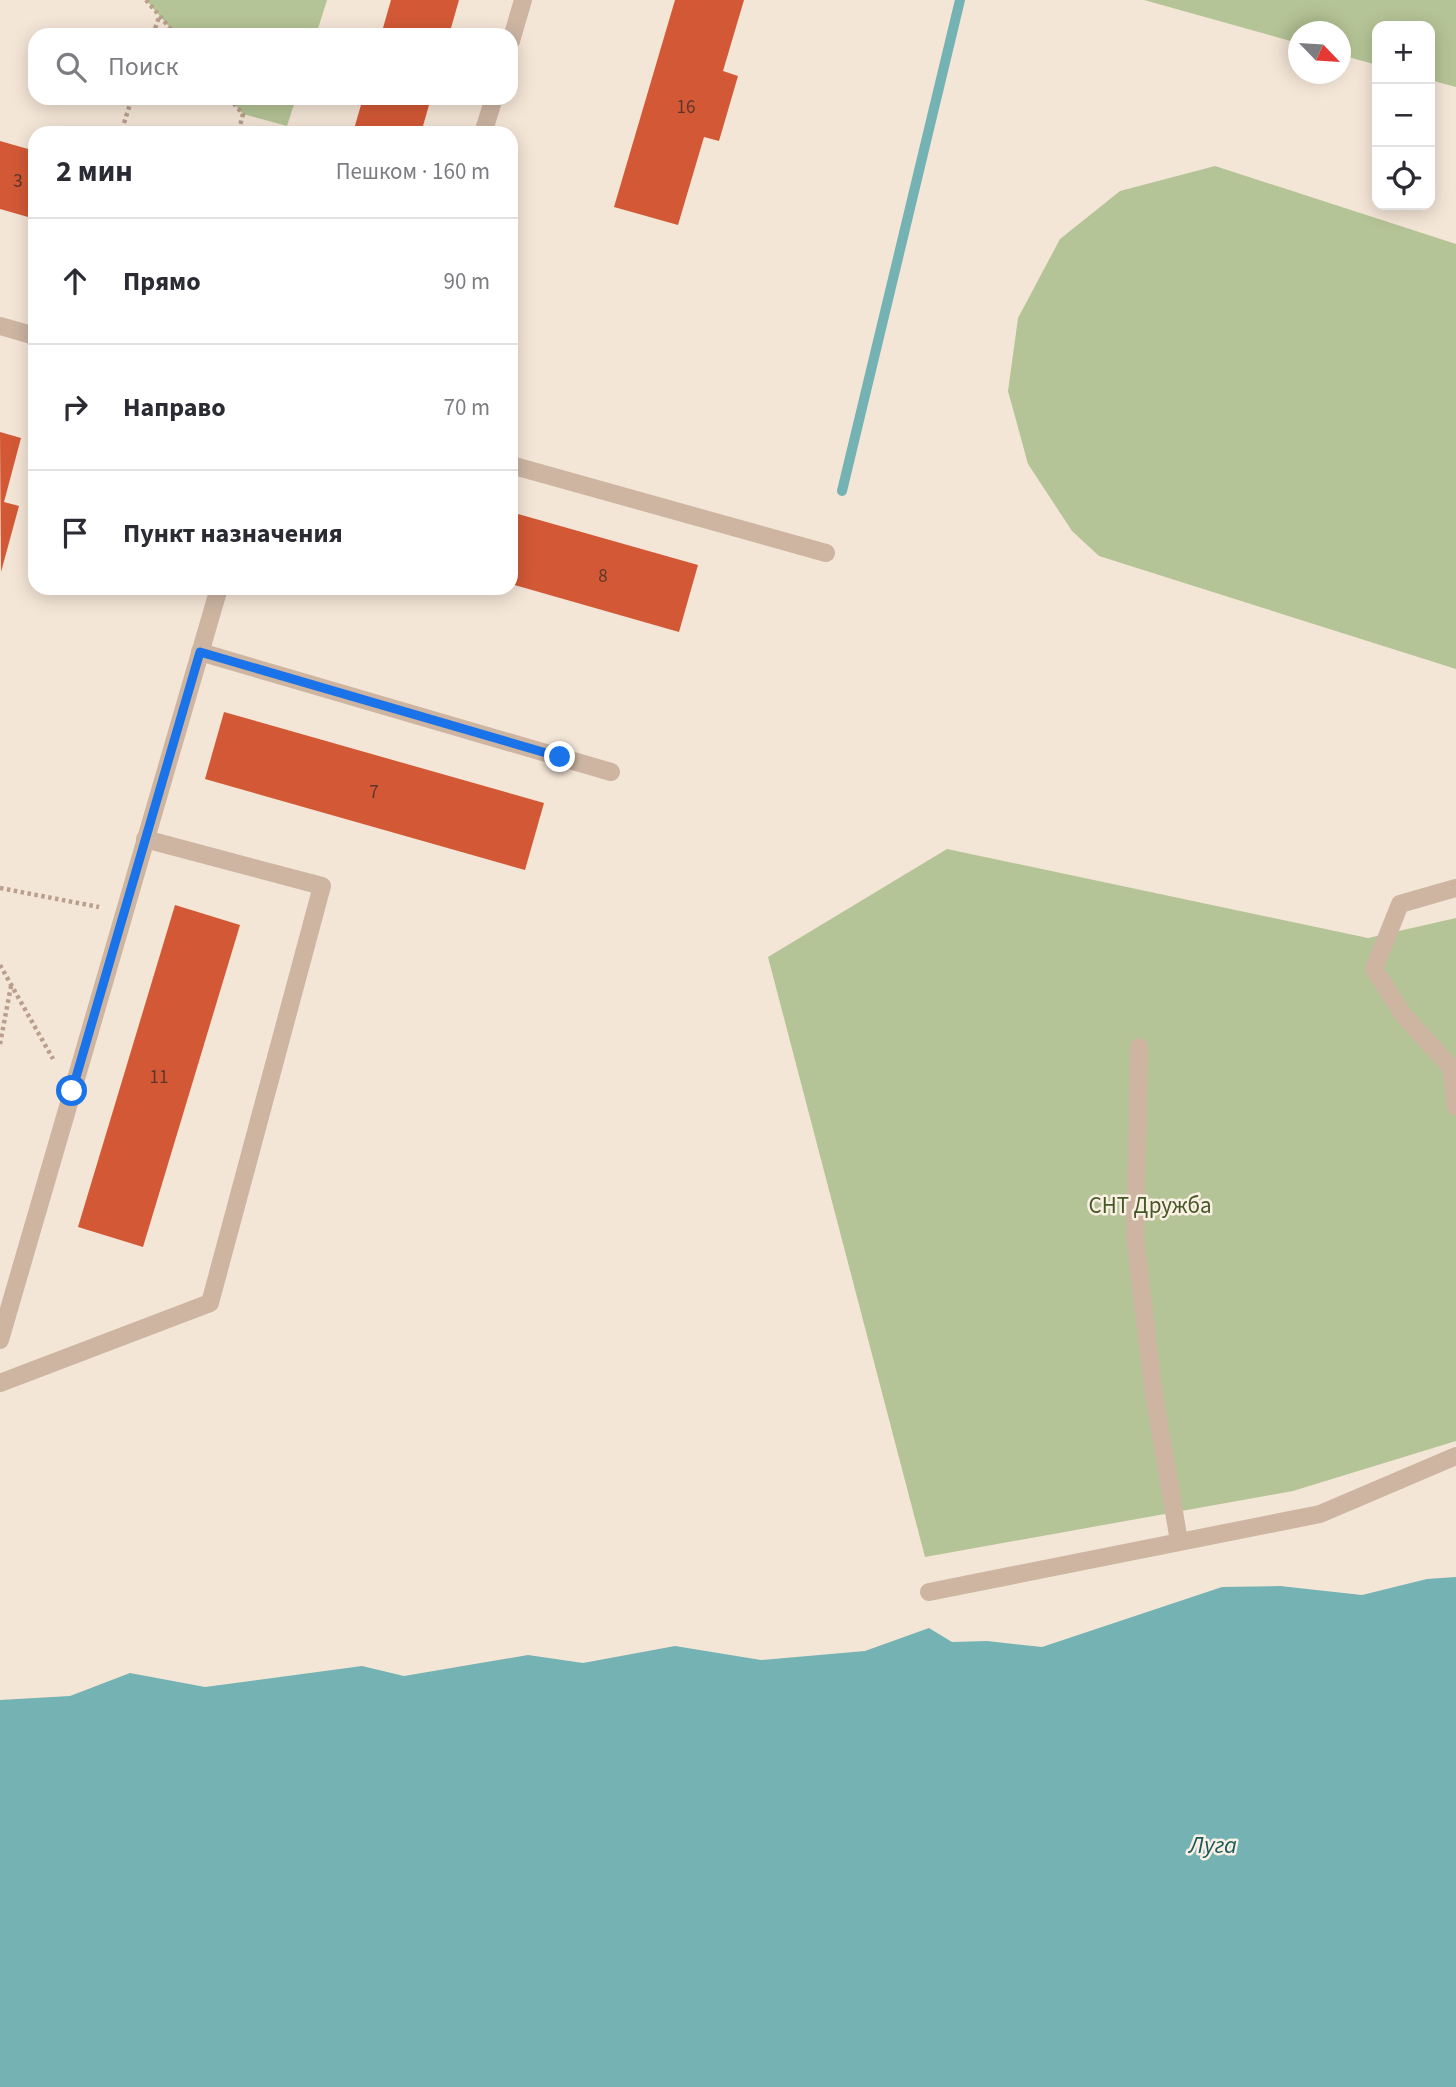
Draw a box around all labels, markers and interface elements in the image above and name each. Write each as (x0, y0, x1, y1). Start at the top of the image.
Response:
north arrow (1288, 21, 1351, 84)
map controls (1372, 21, 1435, 210)
button: + (1372, 21, 1435, 84)
search box (28, 28, 518, 105)
icon: search (52, 48, 90, 86)
text: Поиск (108, 48, 178, 85)
button: − (1372, 84, 1435, 147)
house number: 16 (677, 94, 695, 121)
button: locate (1372, 147, 1435, 210)
text: 2 мин (56, 150, 133, 193)
text: Пешком · 160 m (336, 155, 490, 188)
house number: 3 (13, 168, 23, 195)
icon: ahead (56, 262, 94, 300)
text: Прямо (123, 263, 201, 300)
text: 90 m (443, 265, 490, 298)
icon: right (56, 388, 94, 426)
text: Направо (123, 389, 226, 426)
text: 70 m (443, 391, 490, 424)
icon: arrive (56, 514, 94, 552)
text: Пункт назначения (123, 515, 343, 552)
house number: 8 (598, 563, 608, 590)
route end (544, 741, 575, 772)
house number: 7 (369, 779, 379, 806)
house number: 11 (150, 1064, 168, 1091)
route start (56, 1075, 87, 1106)
park label: СНТ Дружба (1089, 1189, 1211, 1222)
water label: Луга (1187, 1828, 1237, 1863)

